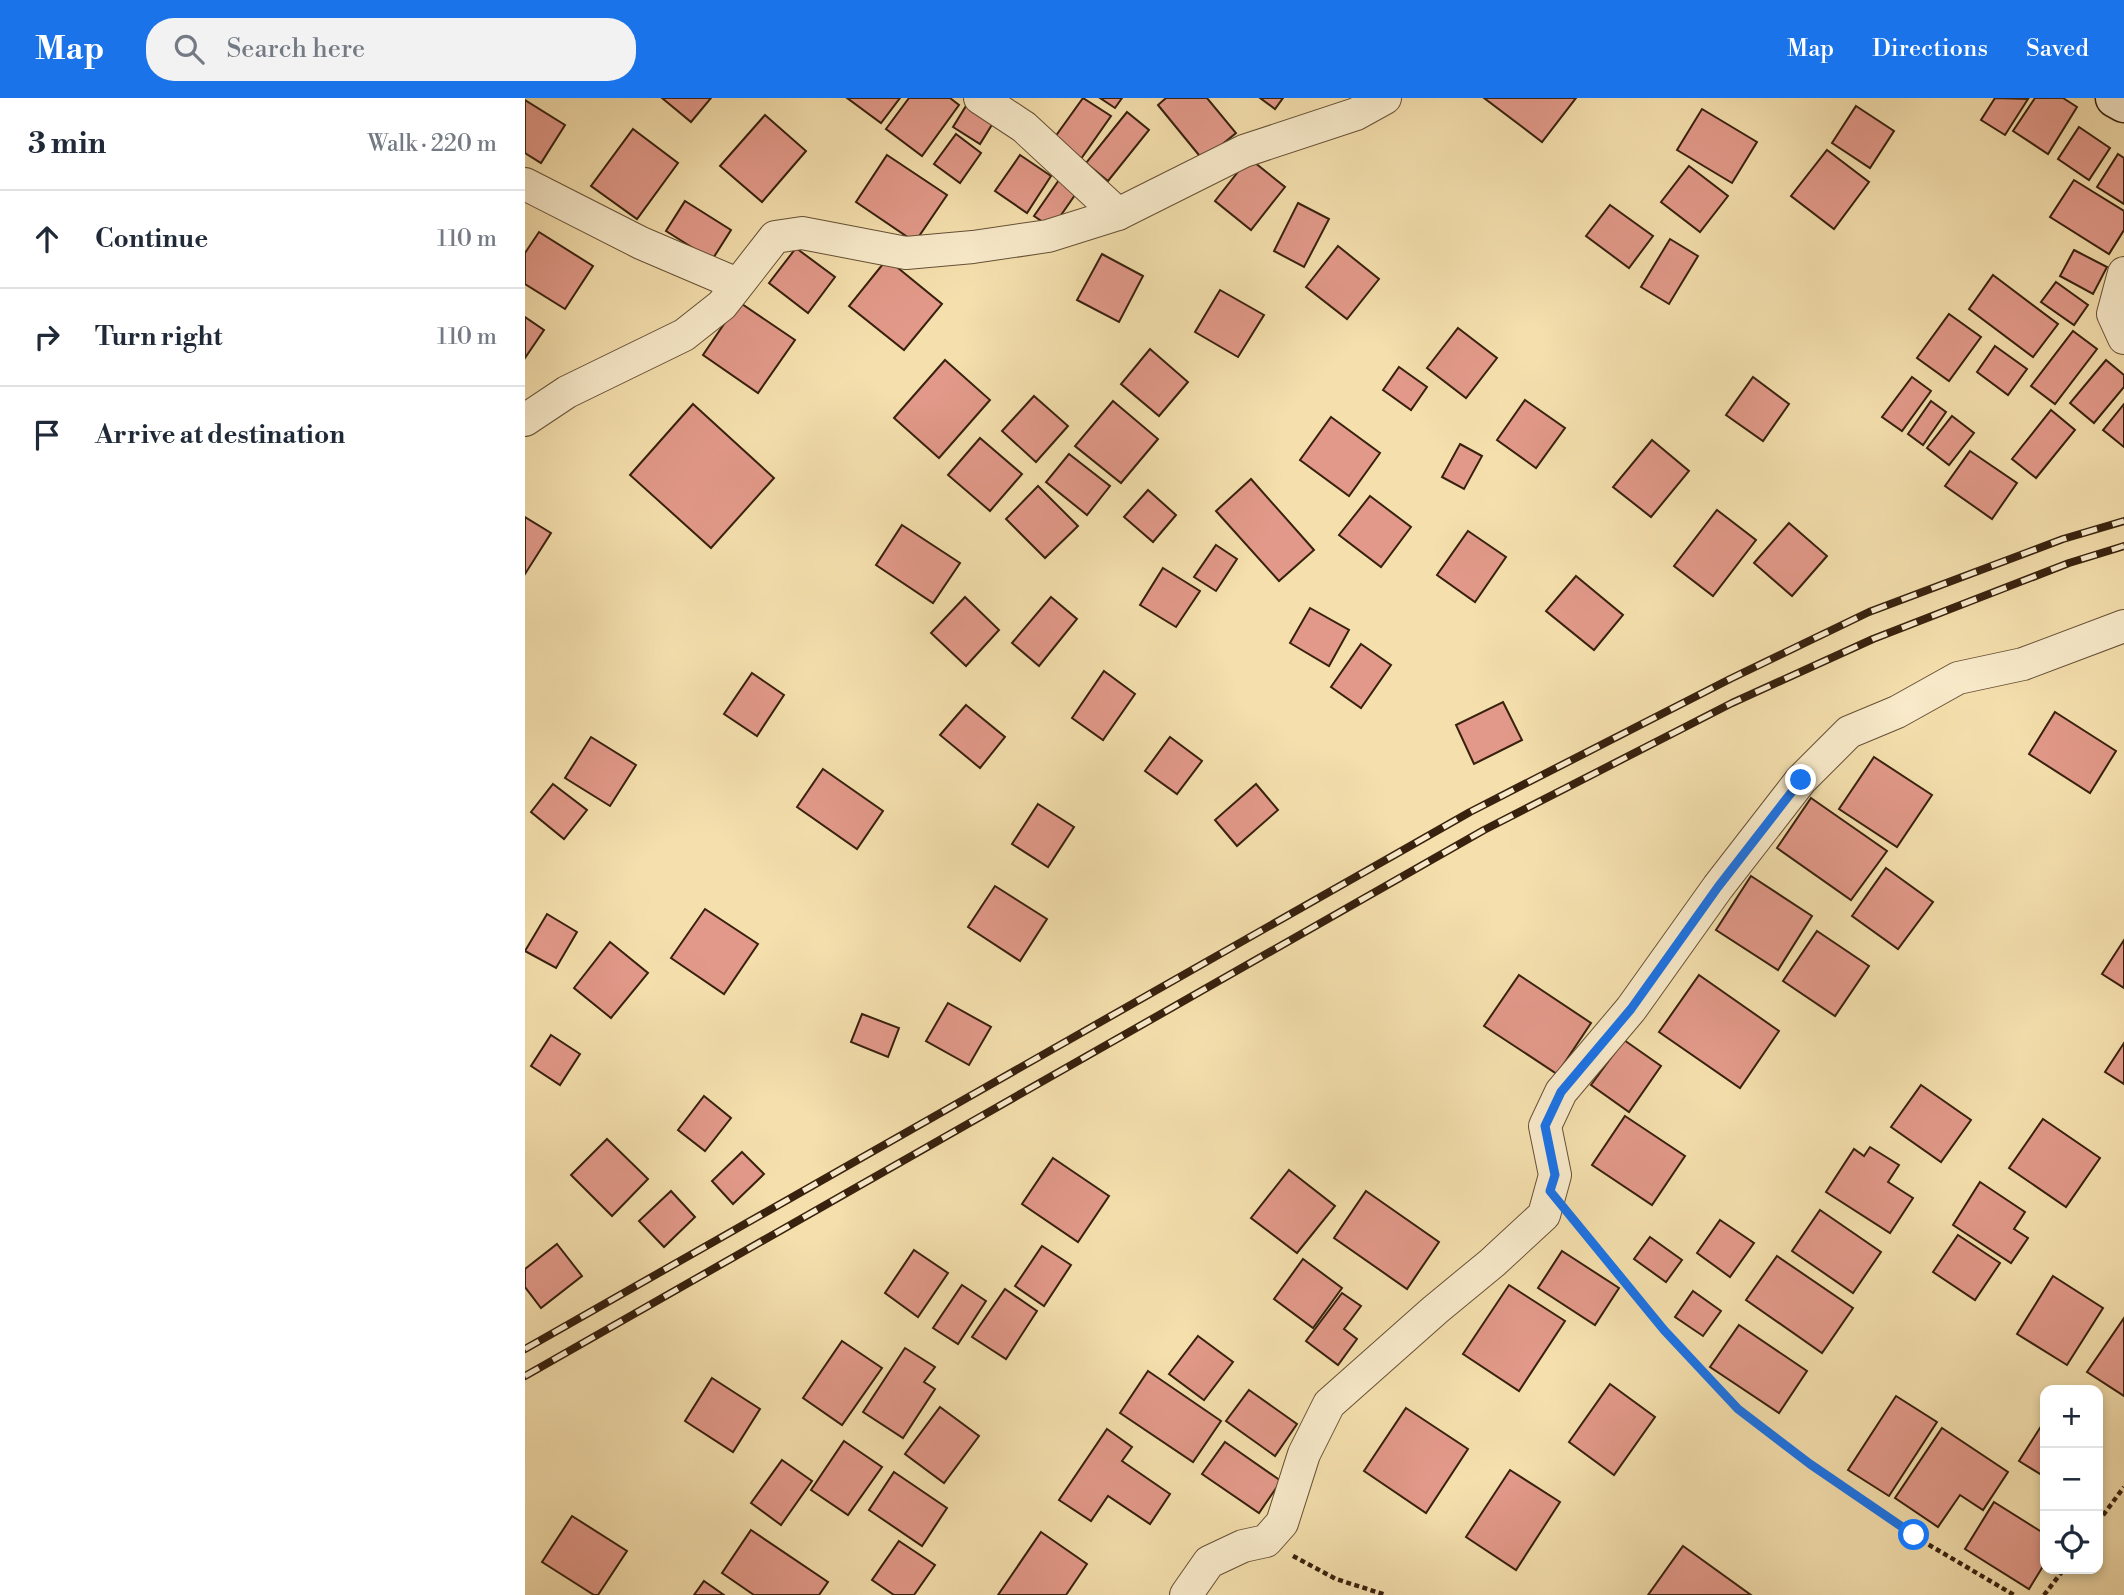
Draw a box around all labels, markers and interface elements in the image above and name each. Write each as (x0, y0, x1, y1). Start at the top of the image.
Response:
search box (146, 18, 636, 81)
text: Map (35, 29, 104, 70)
icon: search (170, 30, 208, 68)
text: Search here (226, 33, 365, 65)
text: Map (1787, 34, 1834, 64)
text: Directions (1872, 34, 1988, 64)
text: Saved (2026, 34, 2089, 64)
text: 3 min (28, 125, 106, 163)
text: Walk · 220 m (368, 130, 497, 158)
icon: ahead (28, 220, 66, 258)
text: Continue (95, 223, 208, 255)
text: 110 m (437, 225, 497, 253)
icon: right (28, 318, 66, 356)
text: Turn right (95, 321, 223, 353)
text: 110 m (437, 323, 497, 351)
icon: arrive (28, 416, 66, 454)
text: Arrive at destination (95, 419, 345, 451)
route end (1785, 764, 1816, 795)
map controls (2040, 1385, 2103, 1574)
button: + (2040, 1385, 2103, 1448)
button: − (2040, 1448, 2103, 1511)
button: locate (2040, 1511, 2103, 1574)
route start (1898, 1519, 1929, 1550)

